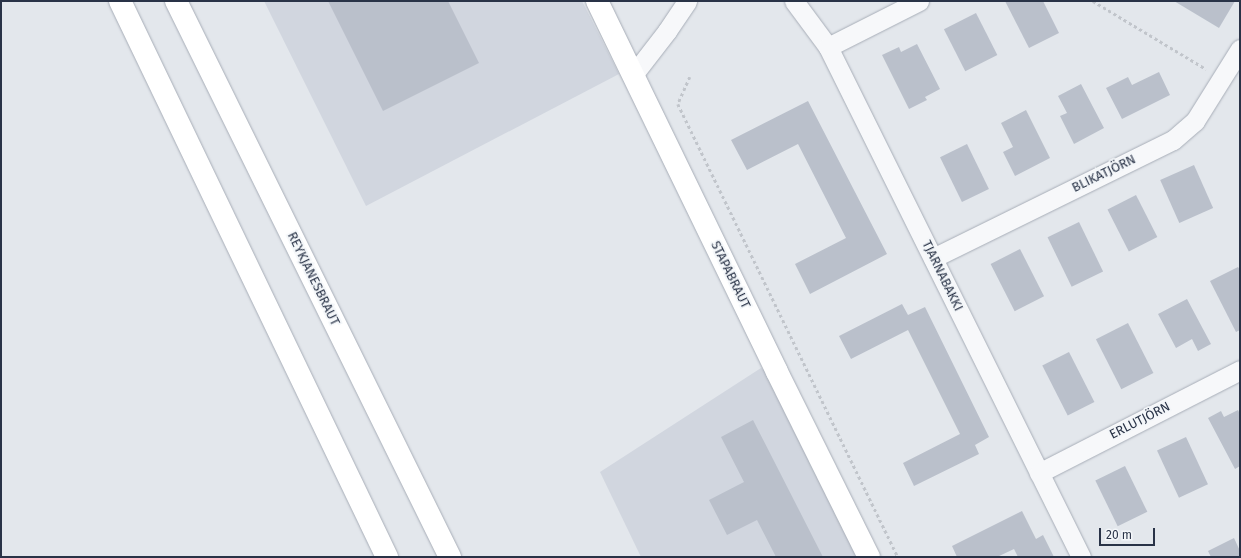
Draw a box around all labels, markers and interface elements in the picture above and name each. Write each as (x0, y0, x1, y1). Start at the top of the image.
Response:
street label: BLIKATJÖRN (1070, 152, 1138, 196)
street label: REYKJANESBRAUT (284, 230, 342, 328)
street label: TJARNABAKKI (918, 238, 966, 314)
street label: STAPABRAUT (707, 239, 753, 311)
street label: ERLUTJÖRN (1107, 399, 1173, 443)
scale bar (1101, 520, 1157, 546)
text: 20 m (1106, 528, 1132, 542)

